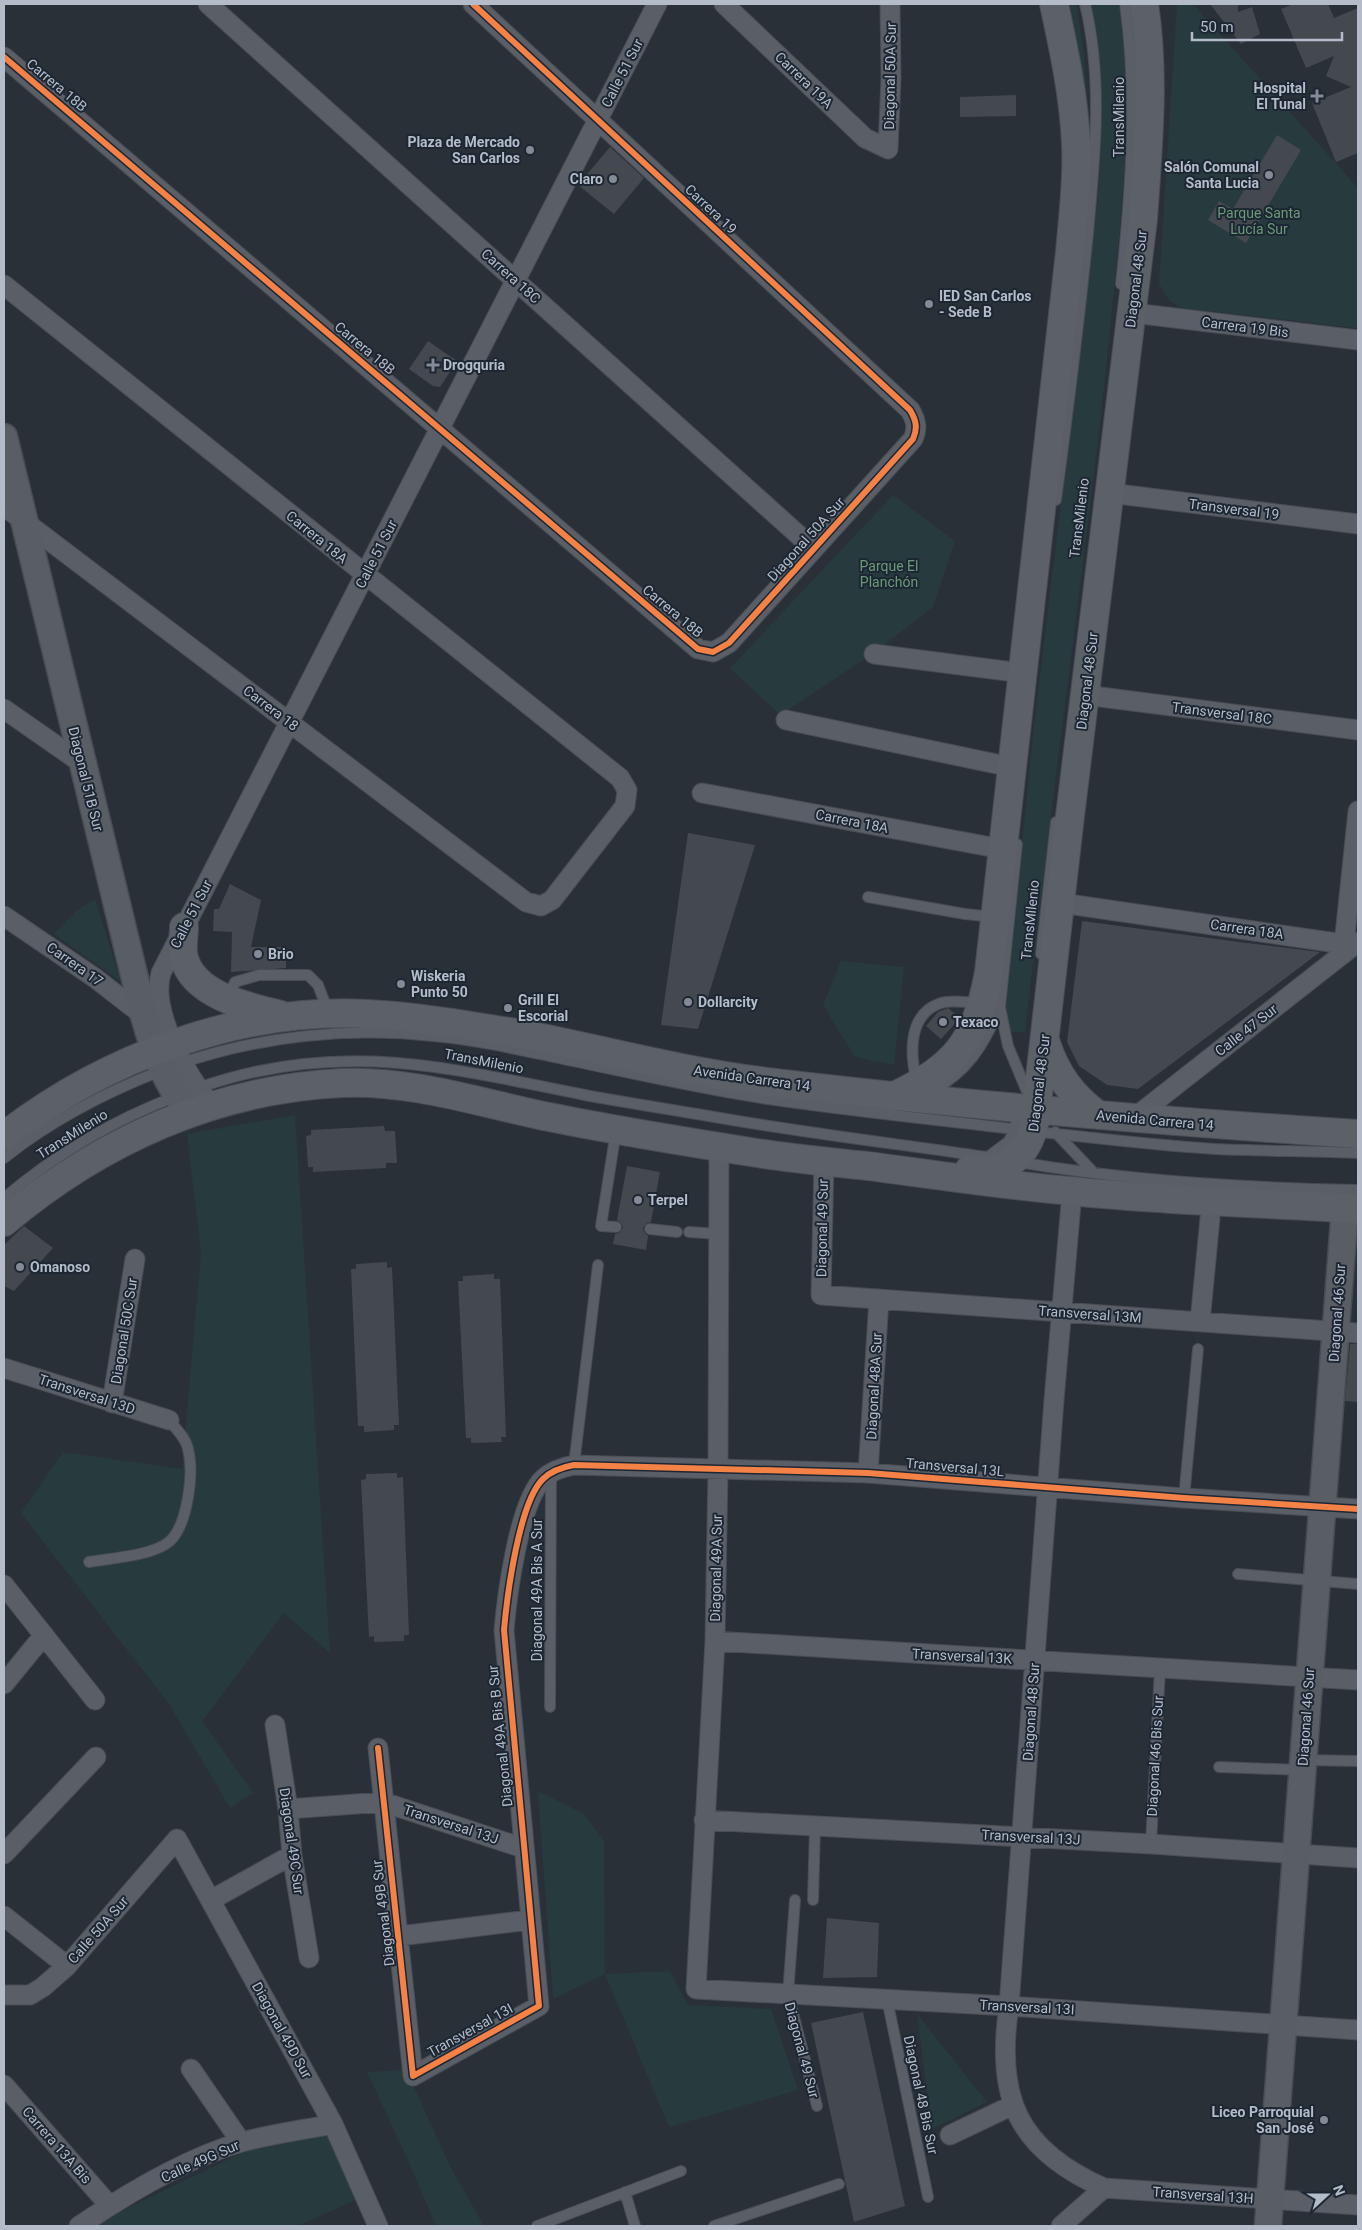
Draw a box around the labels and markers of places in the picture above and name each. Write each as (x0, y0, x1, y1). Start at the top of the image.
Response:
place label: Hospital El Tunal (1254, 80, 1306, 112)
marker: Hospital El Tunal (1310, 89, 1324, 103)
place label: Plaza de Mercado San Carlos (407, 134, 520, 166)
marker: Plaza de Mercado San Carlos (524, 144, 536, 156)
place label: Salón Comunal Santa Lucia (1164, 159, 1259, 191)
marker: Salón Comunal Santa Lucia (1263, 169, 1275, 181)
place label: Claro (570, 171, 603, 187)
marker: Claro (607, 173, 619, 185)
place label: IED San Carlos - Sede B (939, 288, 1032, 320)
marker: IED San Carlos - Sede B (923, 298, 935, 310)
place label: Drogquria (443, 357, 505, 373)
marker: Drogquria (427, 359, 439, 371)
place label: Brio (268, 946, 294, 962)
marker: Brio (252, 948, 264, 960)
place label: Wiskeria Punto 50 (411, 968, 468, 1000)
marker: Wiskeria Punto 50 (395, 978, 407, 990)
place label: Grill El Escorial (518, 992, 568, 1024)
place label: Dollarcity (698, 994, 759, 1010)
marker: Dollarcity (682, 996, 694, 1008)
marker: Grill El Escorial (502, 1002, 514, 1014)
place label: Texaco (953, 1014, 999, 1030)
marker: Texaco (937, 1016, 949, 1028)
place label: Terpel (648, 1192, 688, 1208)
marker: Terpel (632, 1194, 644, 1206)
place label: Omanoso (30, 1259, 90, 1275)
marker: Omanoso (14, 1261, 26, 1273)
place label: Liceo Parroquial San José (1211, 2104, 1314, 2136)
marker: Liceo Parroquial San José (1318, 2114, 1330, 2126)

